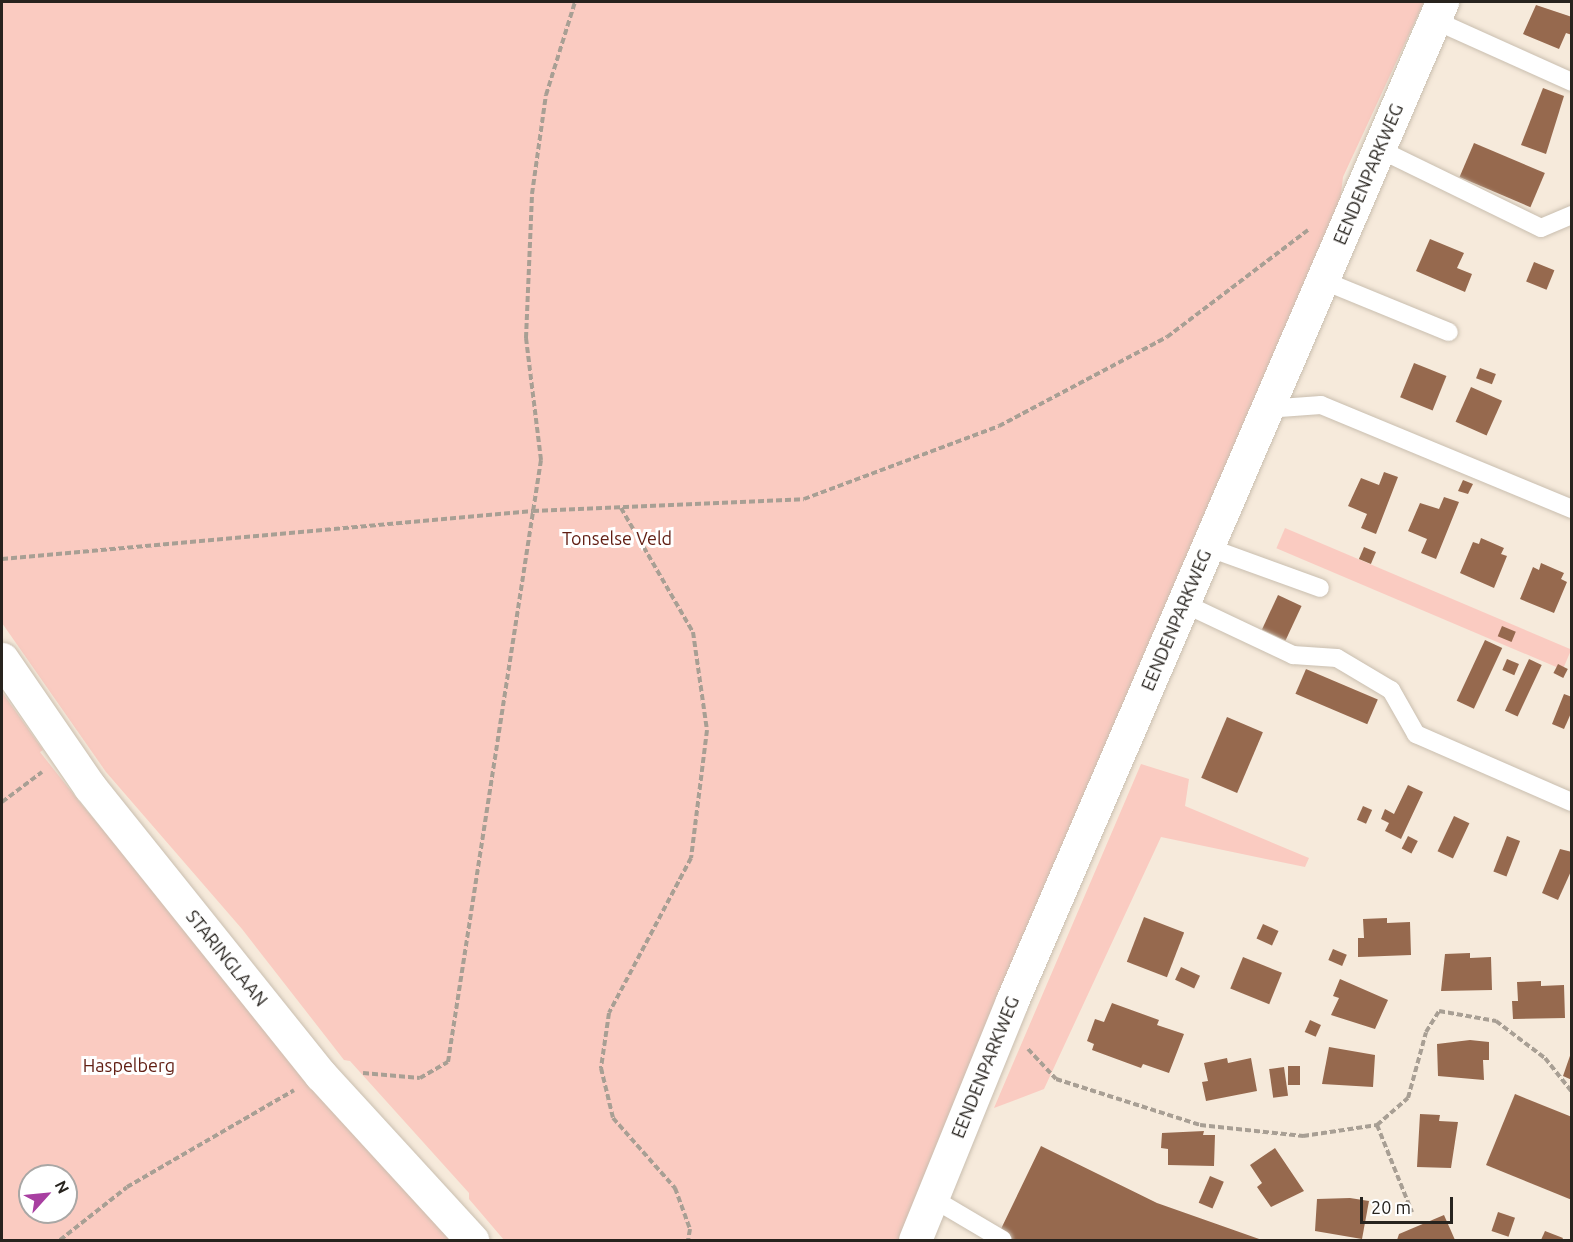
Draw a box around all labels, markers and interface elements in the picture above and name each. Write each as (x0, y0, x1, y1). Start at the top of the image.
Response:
street label: EENDENPARKWEG (1329, 100, 1407, 248)
park label: Tonselse Veld (562, 527, 672, 549)
street label: EENDENPARKWEG (1137, 546, 1215, 694)
street label: STARINGLAAN (182, 906, 272, 1010)
street label: EENDENPARKWEG (947, 993, 1023, 1141)
park label: Haspelberg (83, 1054, 175, 1076)
north arrow (18, 1164, 78, 1224)
text: N (52, 1177, 73, 1196)
scale bar (1363, 1185, 1456, 1223)
text: 20 m (1371, 1197, 1411, 1217)

